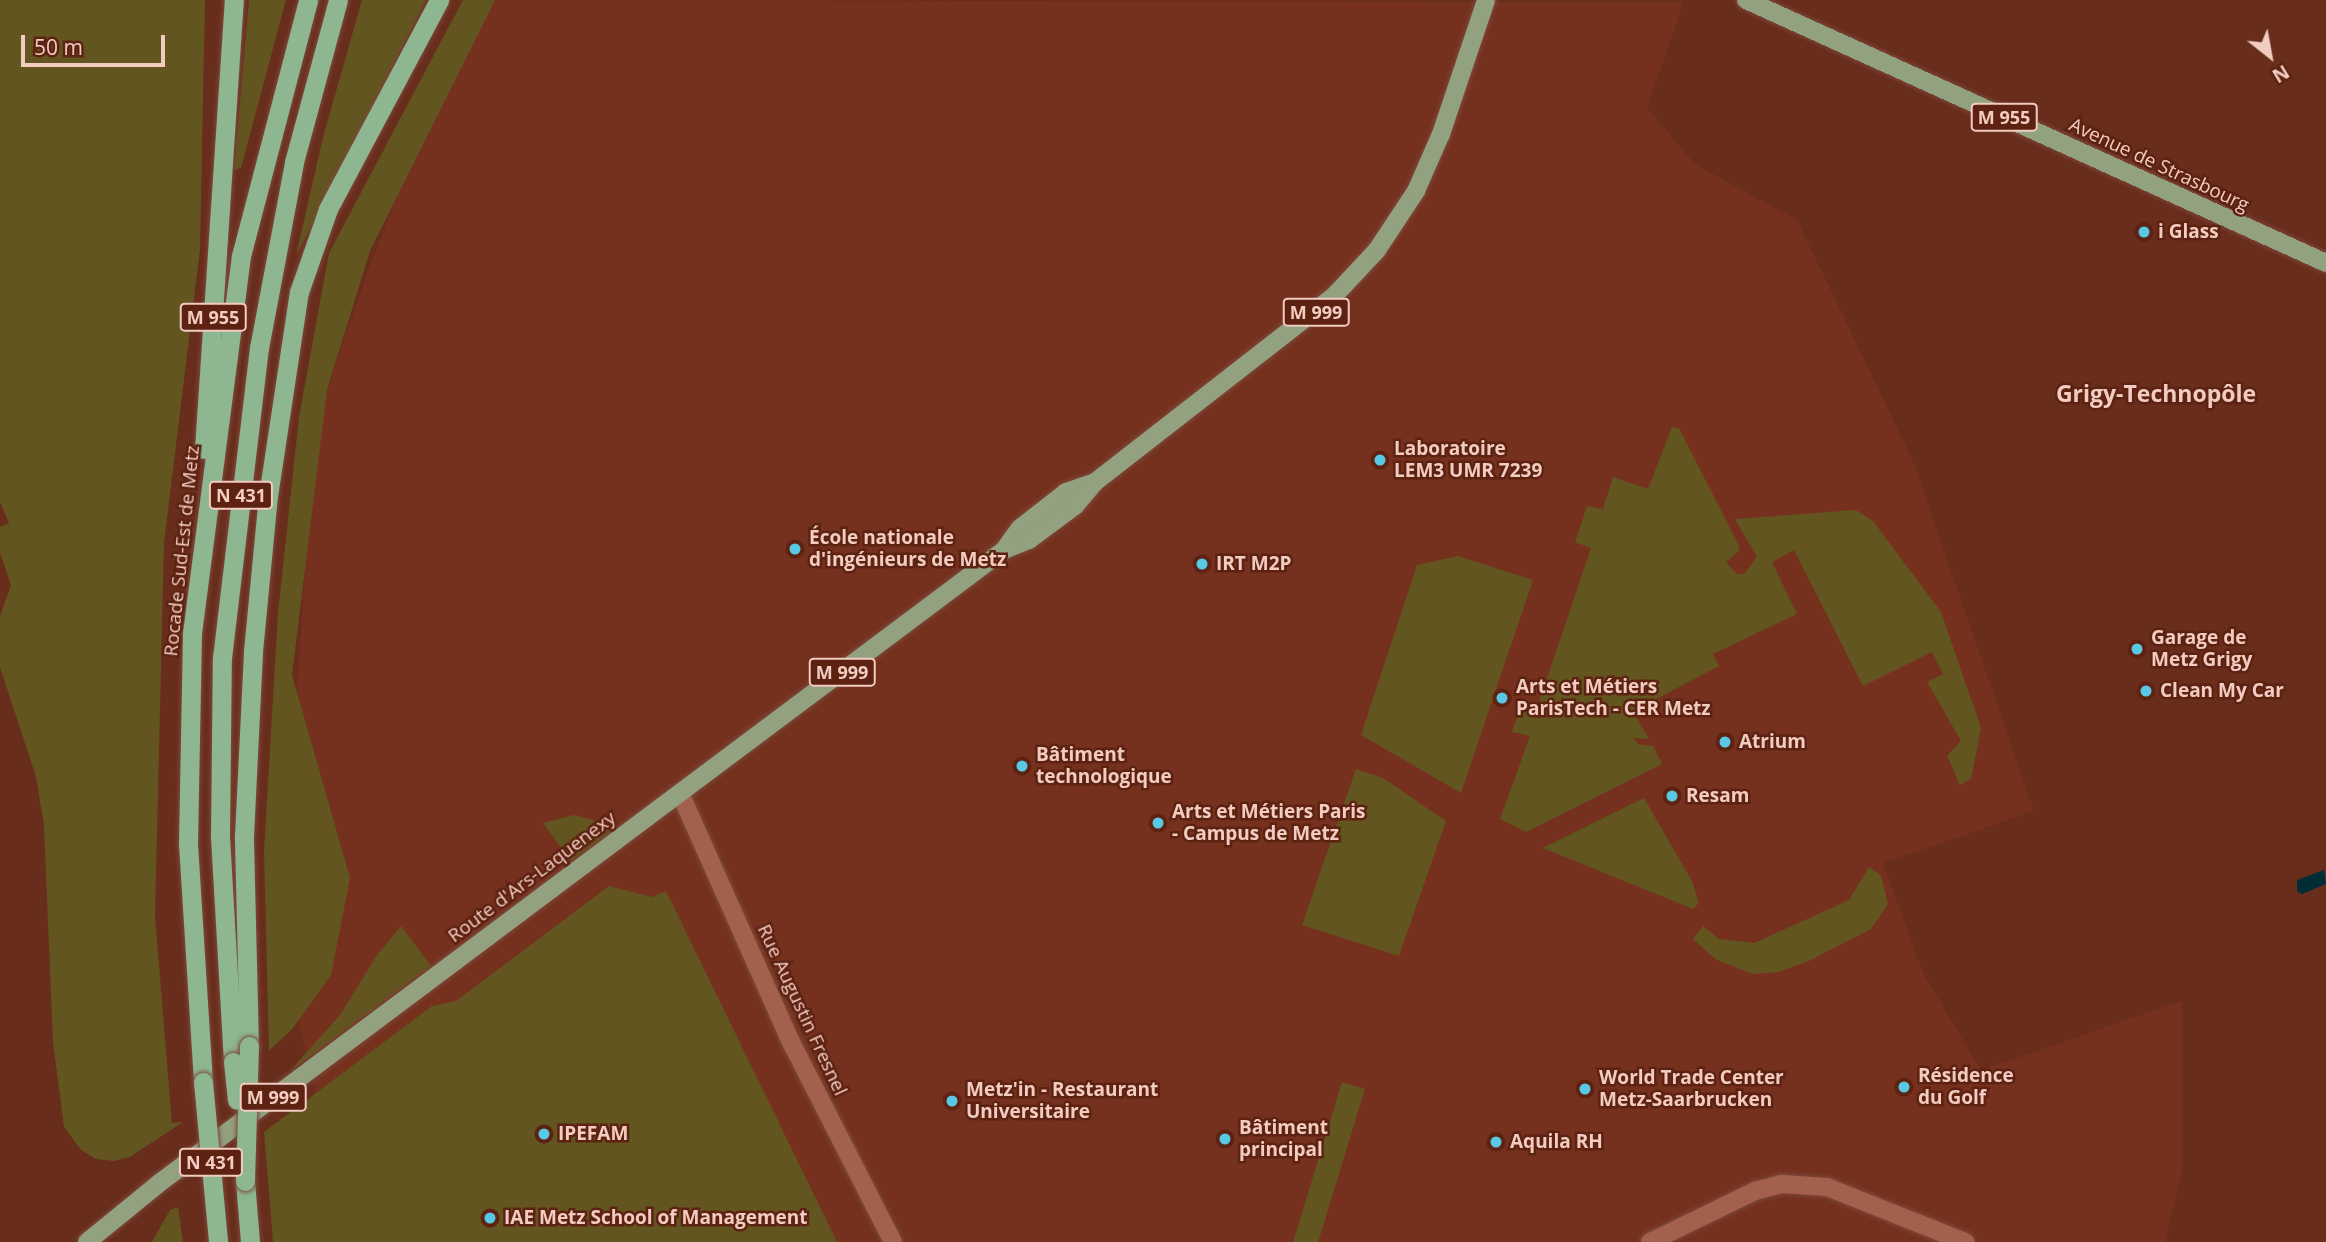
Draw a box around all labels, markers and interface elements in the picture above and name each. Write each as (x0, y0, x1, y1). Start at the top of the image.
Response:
scale bar (24, 21, 168, 65)
north arrow (2235, 21, 2305, 91)
text: 50 m (34, 33, 83, 61)
text: N (2268, 59, 2294, 89)
road number: M 955 (1969, 103, 2039, 132)
street label: Avenue de Strasbourg (2066, 113, 2252, 217)
place label: i Glass (2158, 221, 2219, 243)
marker: i Glass (2136, 224, 2152, 240)
road number: M 999 (1281, 298, 1351, 326)
road number: M 955 (178, 302, 248, 332)
district label: Grigy-Technopôle (2056, 379, 2256, 407)
place label: Laboratoire LEM3 UMR 7239 (1394, 438, 1542, 482)
street label: Rocade Sud-Est de Metz (160, 444, 204, 658)
marker: Laboratoire LEM3 UMR 7239 (1372, 452, 1388, 468)
road number: N 431 (208, 480, 274, 509)
place label: École nationale d'ingénieurs de Metz (809, 527, 1006, 571)
marker: École nationale d'ingénieurs de Metz (787, 541, 803, 557)
place label: IRT M2P (1216, 553, 1291, 575)
marker: IRT M2P (1194, 556, 1210, 572)
place label: Garage de Metz Grigy (2151, 627, 2252, 671)
marker: Garage de Metz Grigy (2129, 641, 2145, 657)
road number: M 999 (807, 658, 877, 686)
place label: Arts et Métiers ParisTech - CER Metz (1516, 676, 1711, 720)
place label: Clean My Car (2160, 680, 2284, 702)
marker: Clean My Car (2138, 683, 2154, 699)
marker: Arts et Métiers ParisTech - CER Metz (1494, 690, 1510, 706)
place label: Atrium (1739, 731, 1806, 753)
marker: Atrium (1717, 734, 1733, 750)
place label: Bâtiment technologique (1036, 744, 1172, 788)
marker: Bâtiment technologique (1014, 758, 1030, 774)
place label: Resam (1686, 785, 1749, 807)
marker: Resam (1664, 788, 1680, 804)
place label: Arts et Métiers Paris - Campus de Metz (1172, 801, 1365, 845)
street label: Route d'Ars-Laquenexy (444, 806, 620, 948)
marker: Arts et Métiers Paris - Campus de Metz (1150, 815, 1166, 831)
street label: Rue Augustin Fresnel (752, 921, 852, 1099)
place label: Résidence du Golf (1918, 1065, 2014, 1109)
place label: World Trade Center Metz-Saarbrucken (1599, 1067, 1784, 1111)
place label: Metz'in - Restaurant Universitaire (966, 1079, 1158, 1123)
marker: Résidence du Golf (1896, 1079, 1912, 1095)
marker: World Trade Center Metz-Saarbrucken (1577, 1081, 1593, 1097)
road number: M 999 (238, 1082, 308, 1112)
marker: Metz'in - Restaurant Universitaire (944, 1093, 960, 1109)
place label: Bâtiment principal (1239, 1117, 1328, 1161)
place label: IPEFAM (558, 1123, 628, 1145)
marker: IPEFAM (536, 1126, 552, 1142)
marker: Bâtiment principal (1217, 1131, 1233, 1147)
place label: Aquila RH (1510, 1131, 1603, 1153)
marker: Aquila RH (1488, 1134, 1504, 1150)
road number: N 431 (178, 1148, 244, 1176)
place label: IAE Metz School of Management (504, 1207, 808, 1229)
marker: IAE Metz School of Management (482, 1210, 498, 1226)

